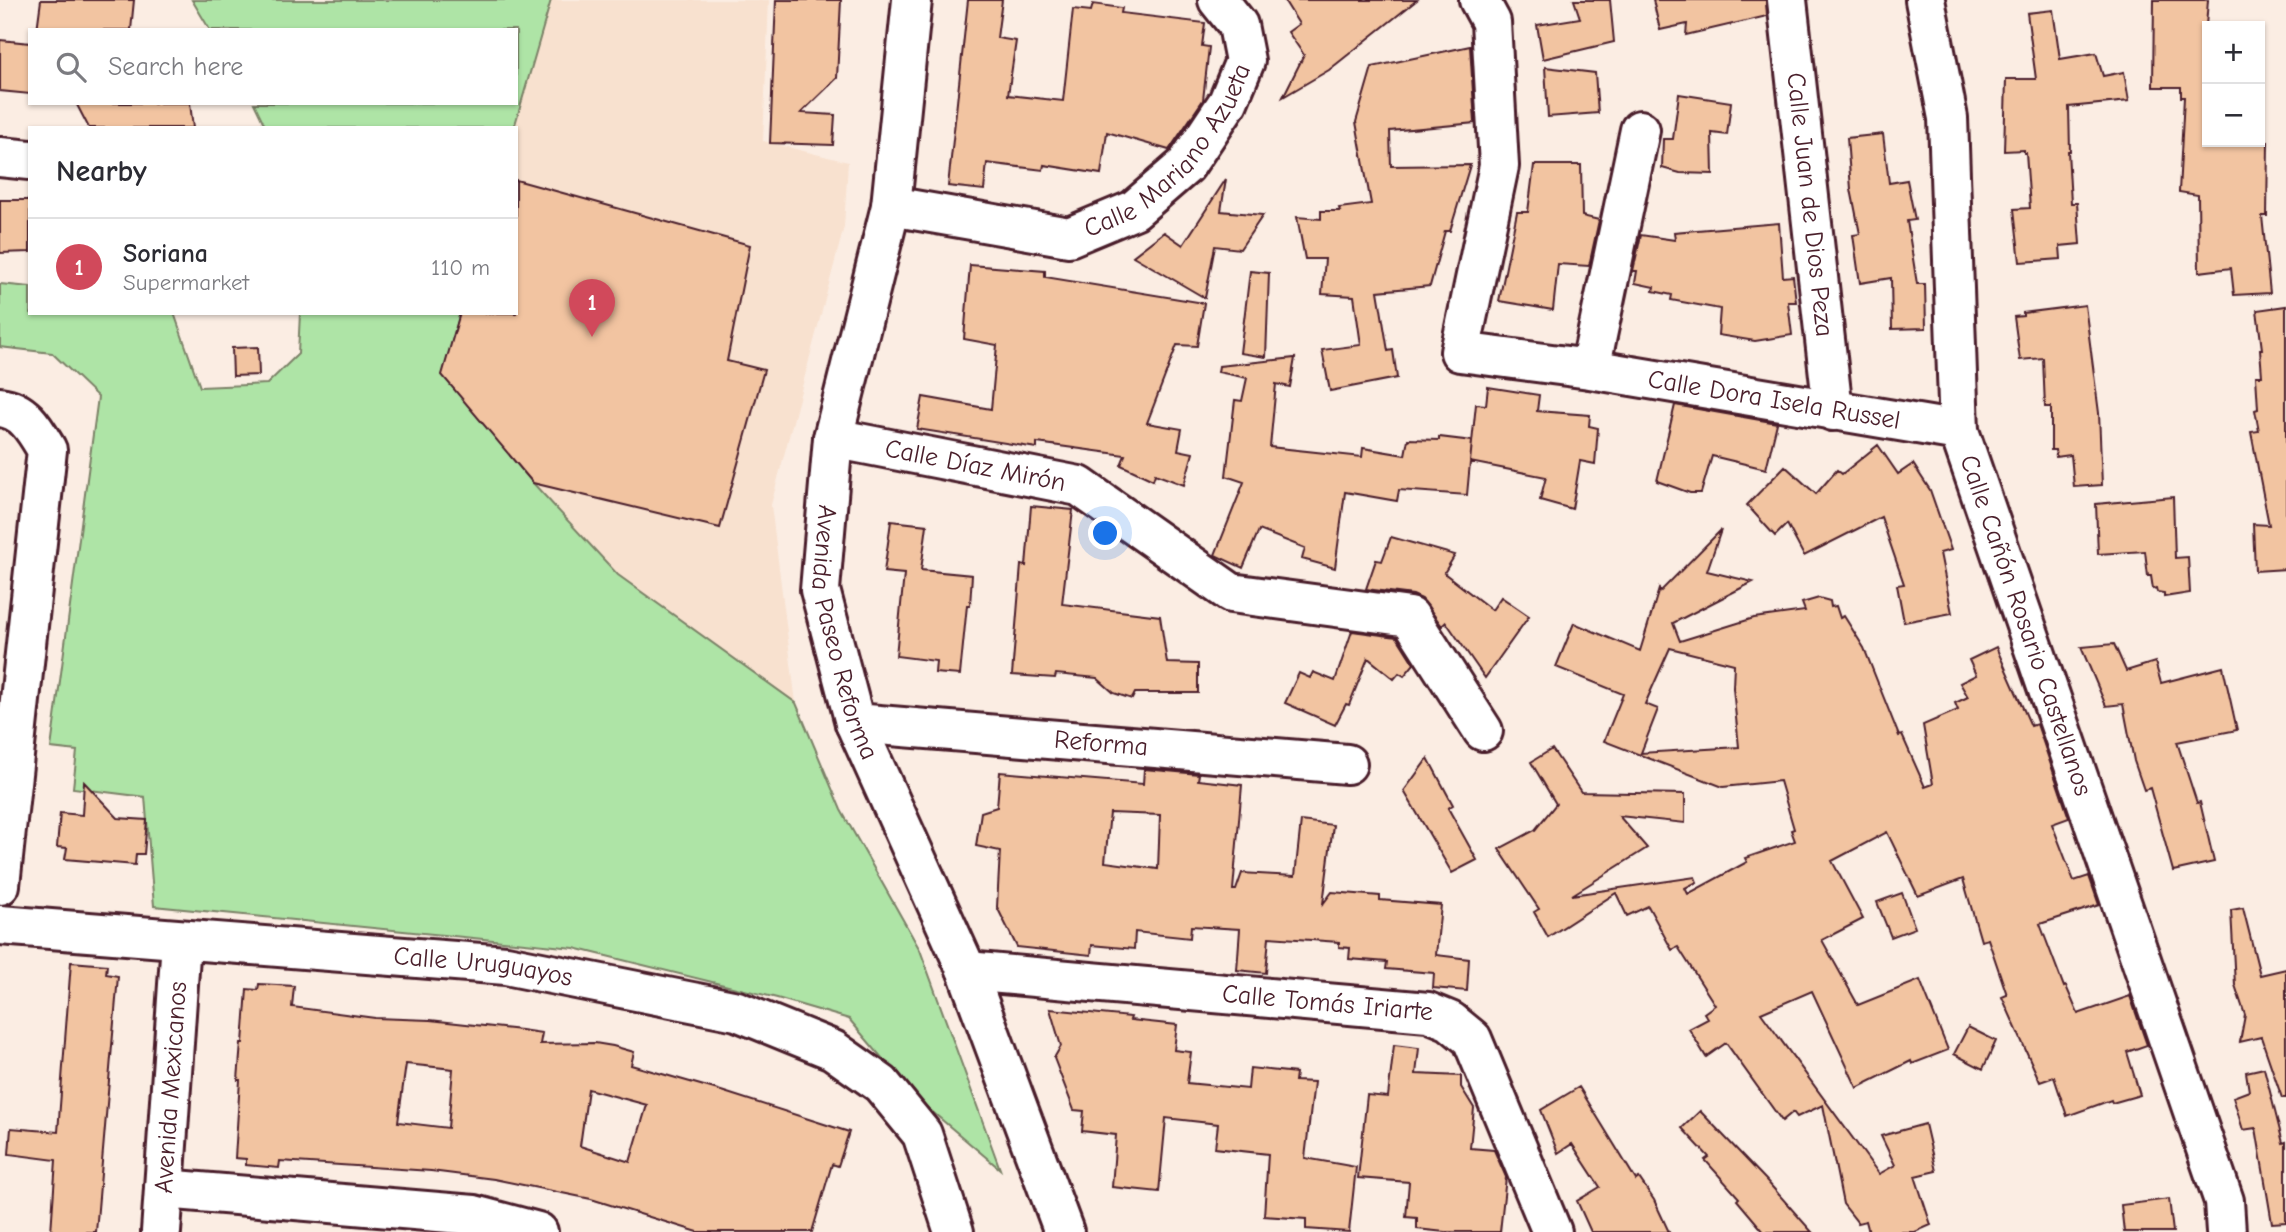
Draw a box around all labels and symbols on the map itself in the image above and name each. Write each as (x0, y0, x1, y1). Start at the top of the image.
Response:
street label: Calle Mariano Azueta (1080, 59, 1257, 244)
street label: Calle Juan de Dios Peza (1780, 71, 1840, 338)
pin: 1 (569, 279, 615, 337)
street label: Calle Dora Isela Russel (1646, 364, 1902, 436)
street label: Calle Díaz Mirón (882, 433, 1068, 498)
street label: Calle Cañón Rosario Castellanos (1953, 451, 2098, 800)
street label: Avenida Paseo Reforma (805, 503, 885, 764)
your location (1088, 516, 1122, 550)
street label: Reforma (1053, 725, 1149, 762)
street label: Calle Uruguayos (392, 941, 575, 993)
street label: Calle Tomás Iriarte (1221, 979, 1434, 1027)
street label: Avenida Mexicanos (149, 980, 193, 1194)

